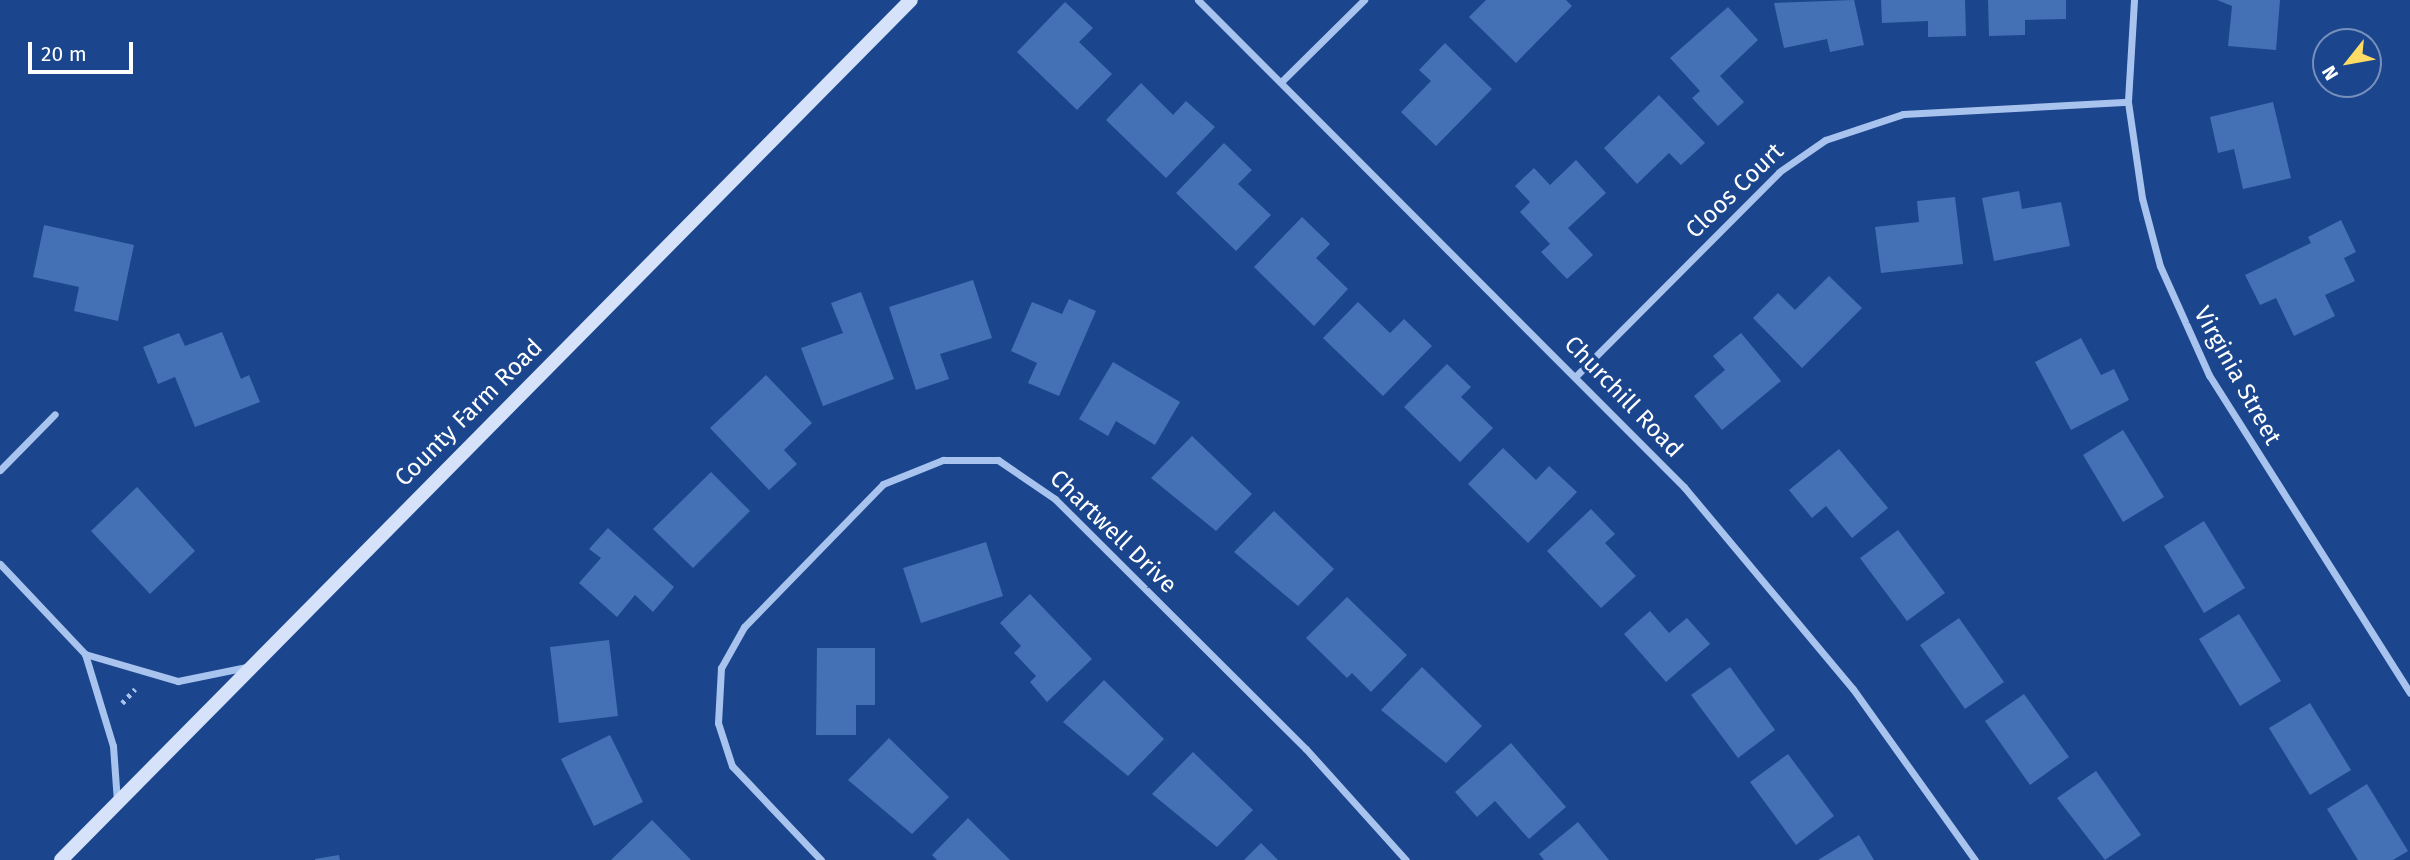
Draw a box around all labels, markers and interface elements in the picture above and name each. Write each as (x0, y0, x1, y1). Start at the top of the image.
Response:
scale bar (32, 28, 136, 72)
north arrow (2312, 28, 2382, 98)
text: 20 m (41, 41, 87, 67)
text: N (2317, 62, 2343, 84)
street label: Cloos Court (1680, 137, 1790, 245)
street label: Virginia Street (2187, 302, 2287, 450)
street label: Churchill Road (1558, 330, 1688, 464)
street label: County Farm Road (389, 333, 549, 493)
street label: Chartwell Drive (1044, 464, 1182, 600)

